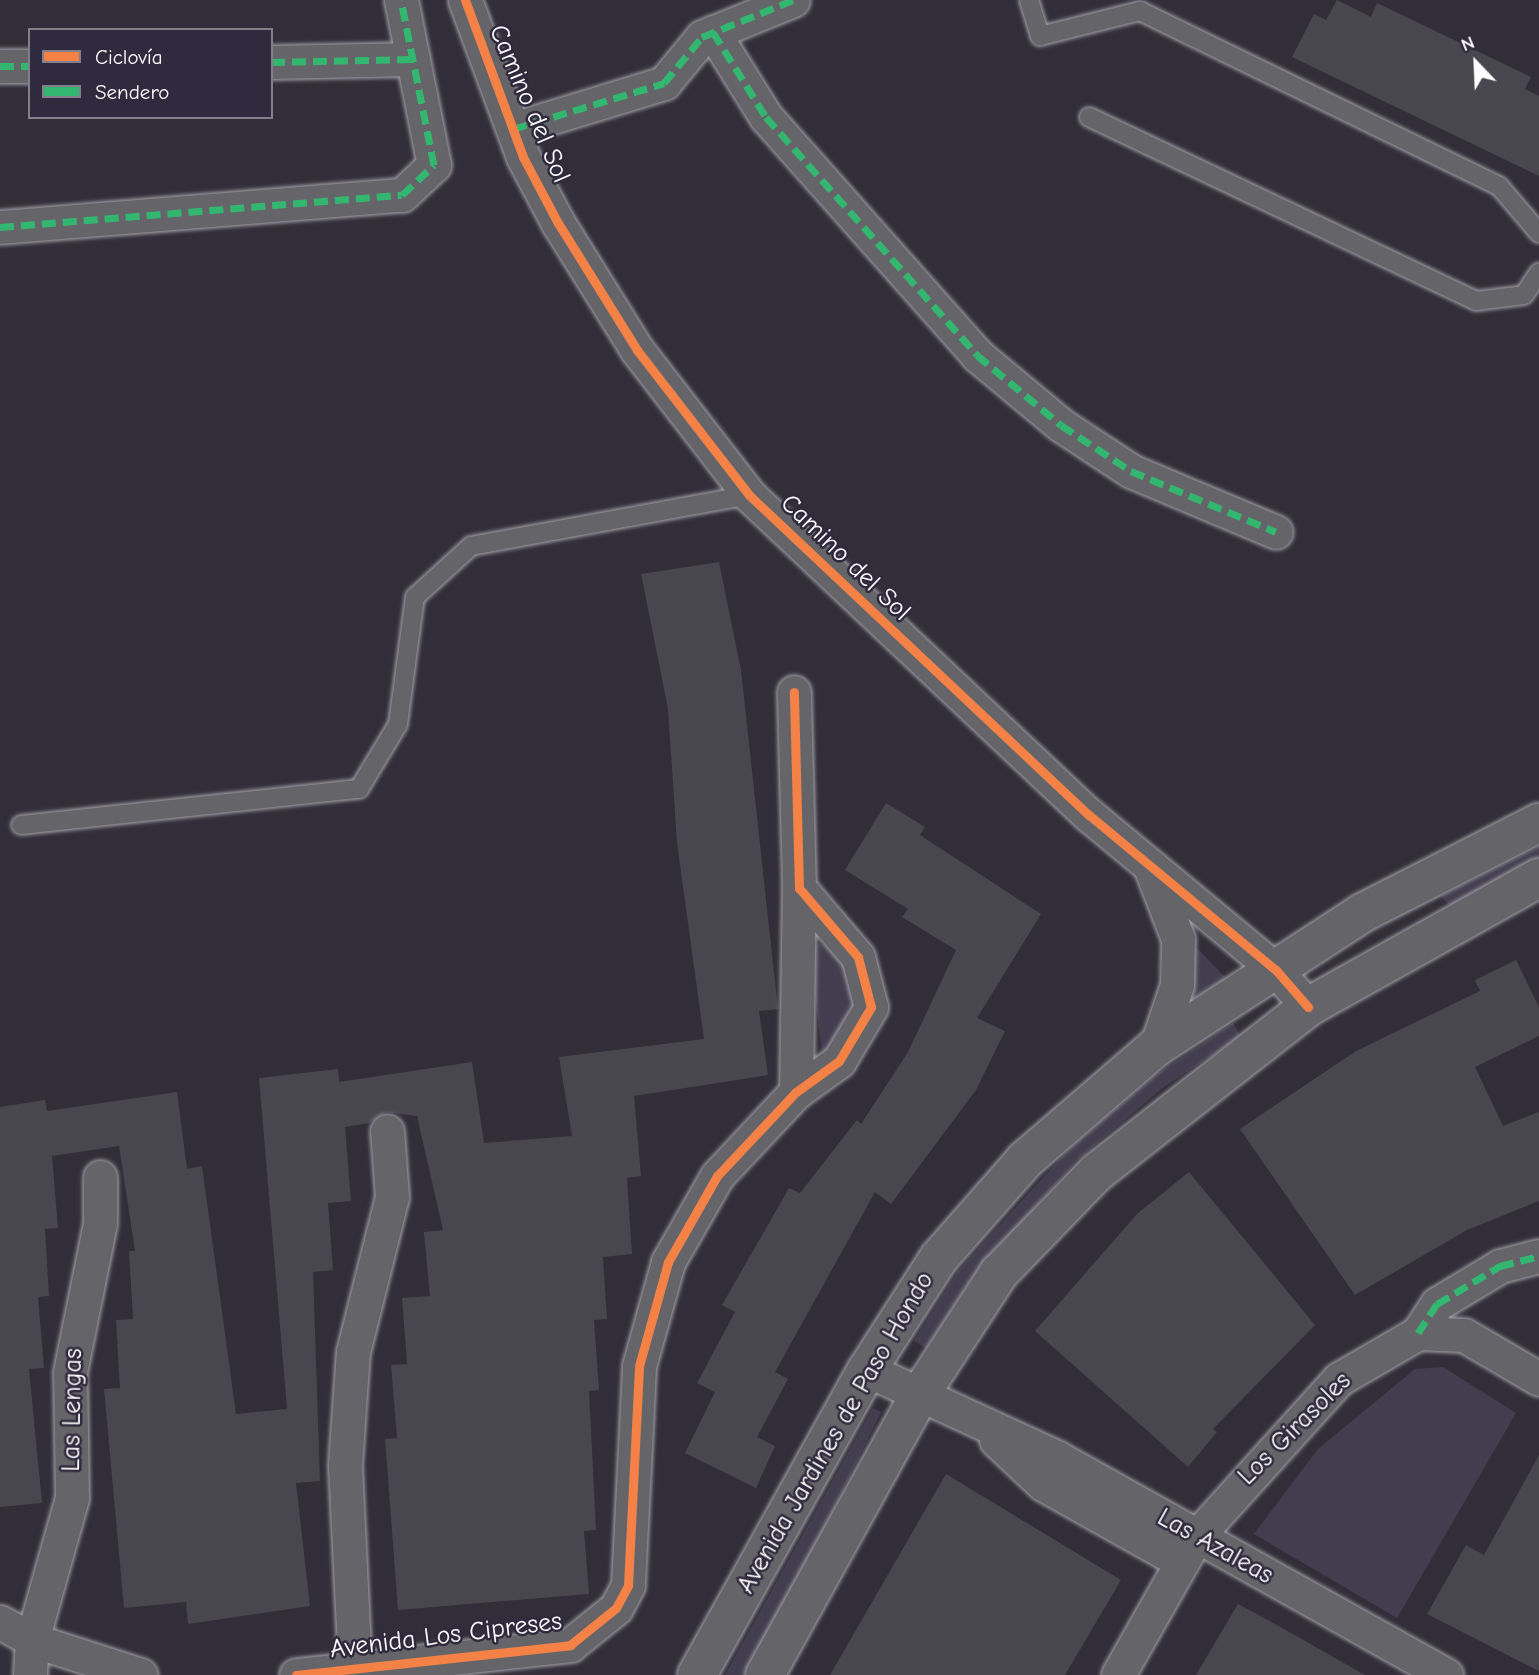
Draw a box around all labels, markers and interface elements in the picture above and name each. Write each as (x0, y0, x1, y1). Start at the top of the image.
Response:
street label: Camino del Sol (482, 20, 576, 188)
legend (28, 28, 273, 119)
north arrow (1441, 28, 1511, 98)
text: N (1458, 31, 1478, 56)
text: Ciclovía (95, 45, 163, 69)
text: Sendero (95, 80, 169, 104)
street label: Camino del Sol (774, 488, 916, 628)
street label: Avenida Jardines de Paso Hondo (731, 1267, 941, 1599)
street label: Las Lengas (56, 1348, 90, 1472)
street label: Los Girasoles (1232, 1366, 1358, 1492)
street label: Las Azaleas (1152, 1502, 1278, 1592)
street label: Avenida Los Cipreses (328, 1606, 564, 1666)

